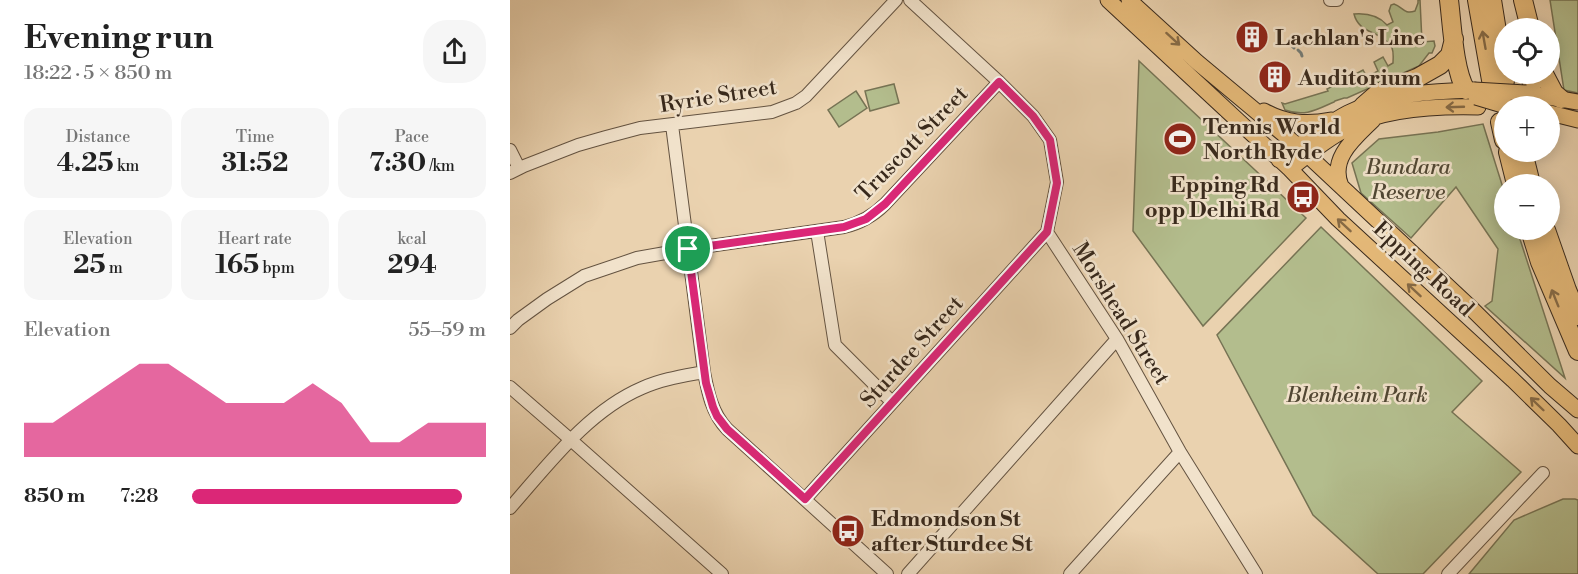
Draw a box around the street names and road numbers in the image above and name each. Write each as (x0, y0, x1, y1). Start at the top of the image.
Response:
street label: Ryrie Street (658, 74, 779, 119)
street label: Truscott Street (850, 81, 974, 207)
street label: Epping Road (1367, 216, 1479, 323)
street label: Morshead Street (1066, 237, 1175, 390)
street label: Sturdee Street (855, 290, 970, 414)

